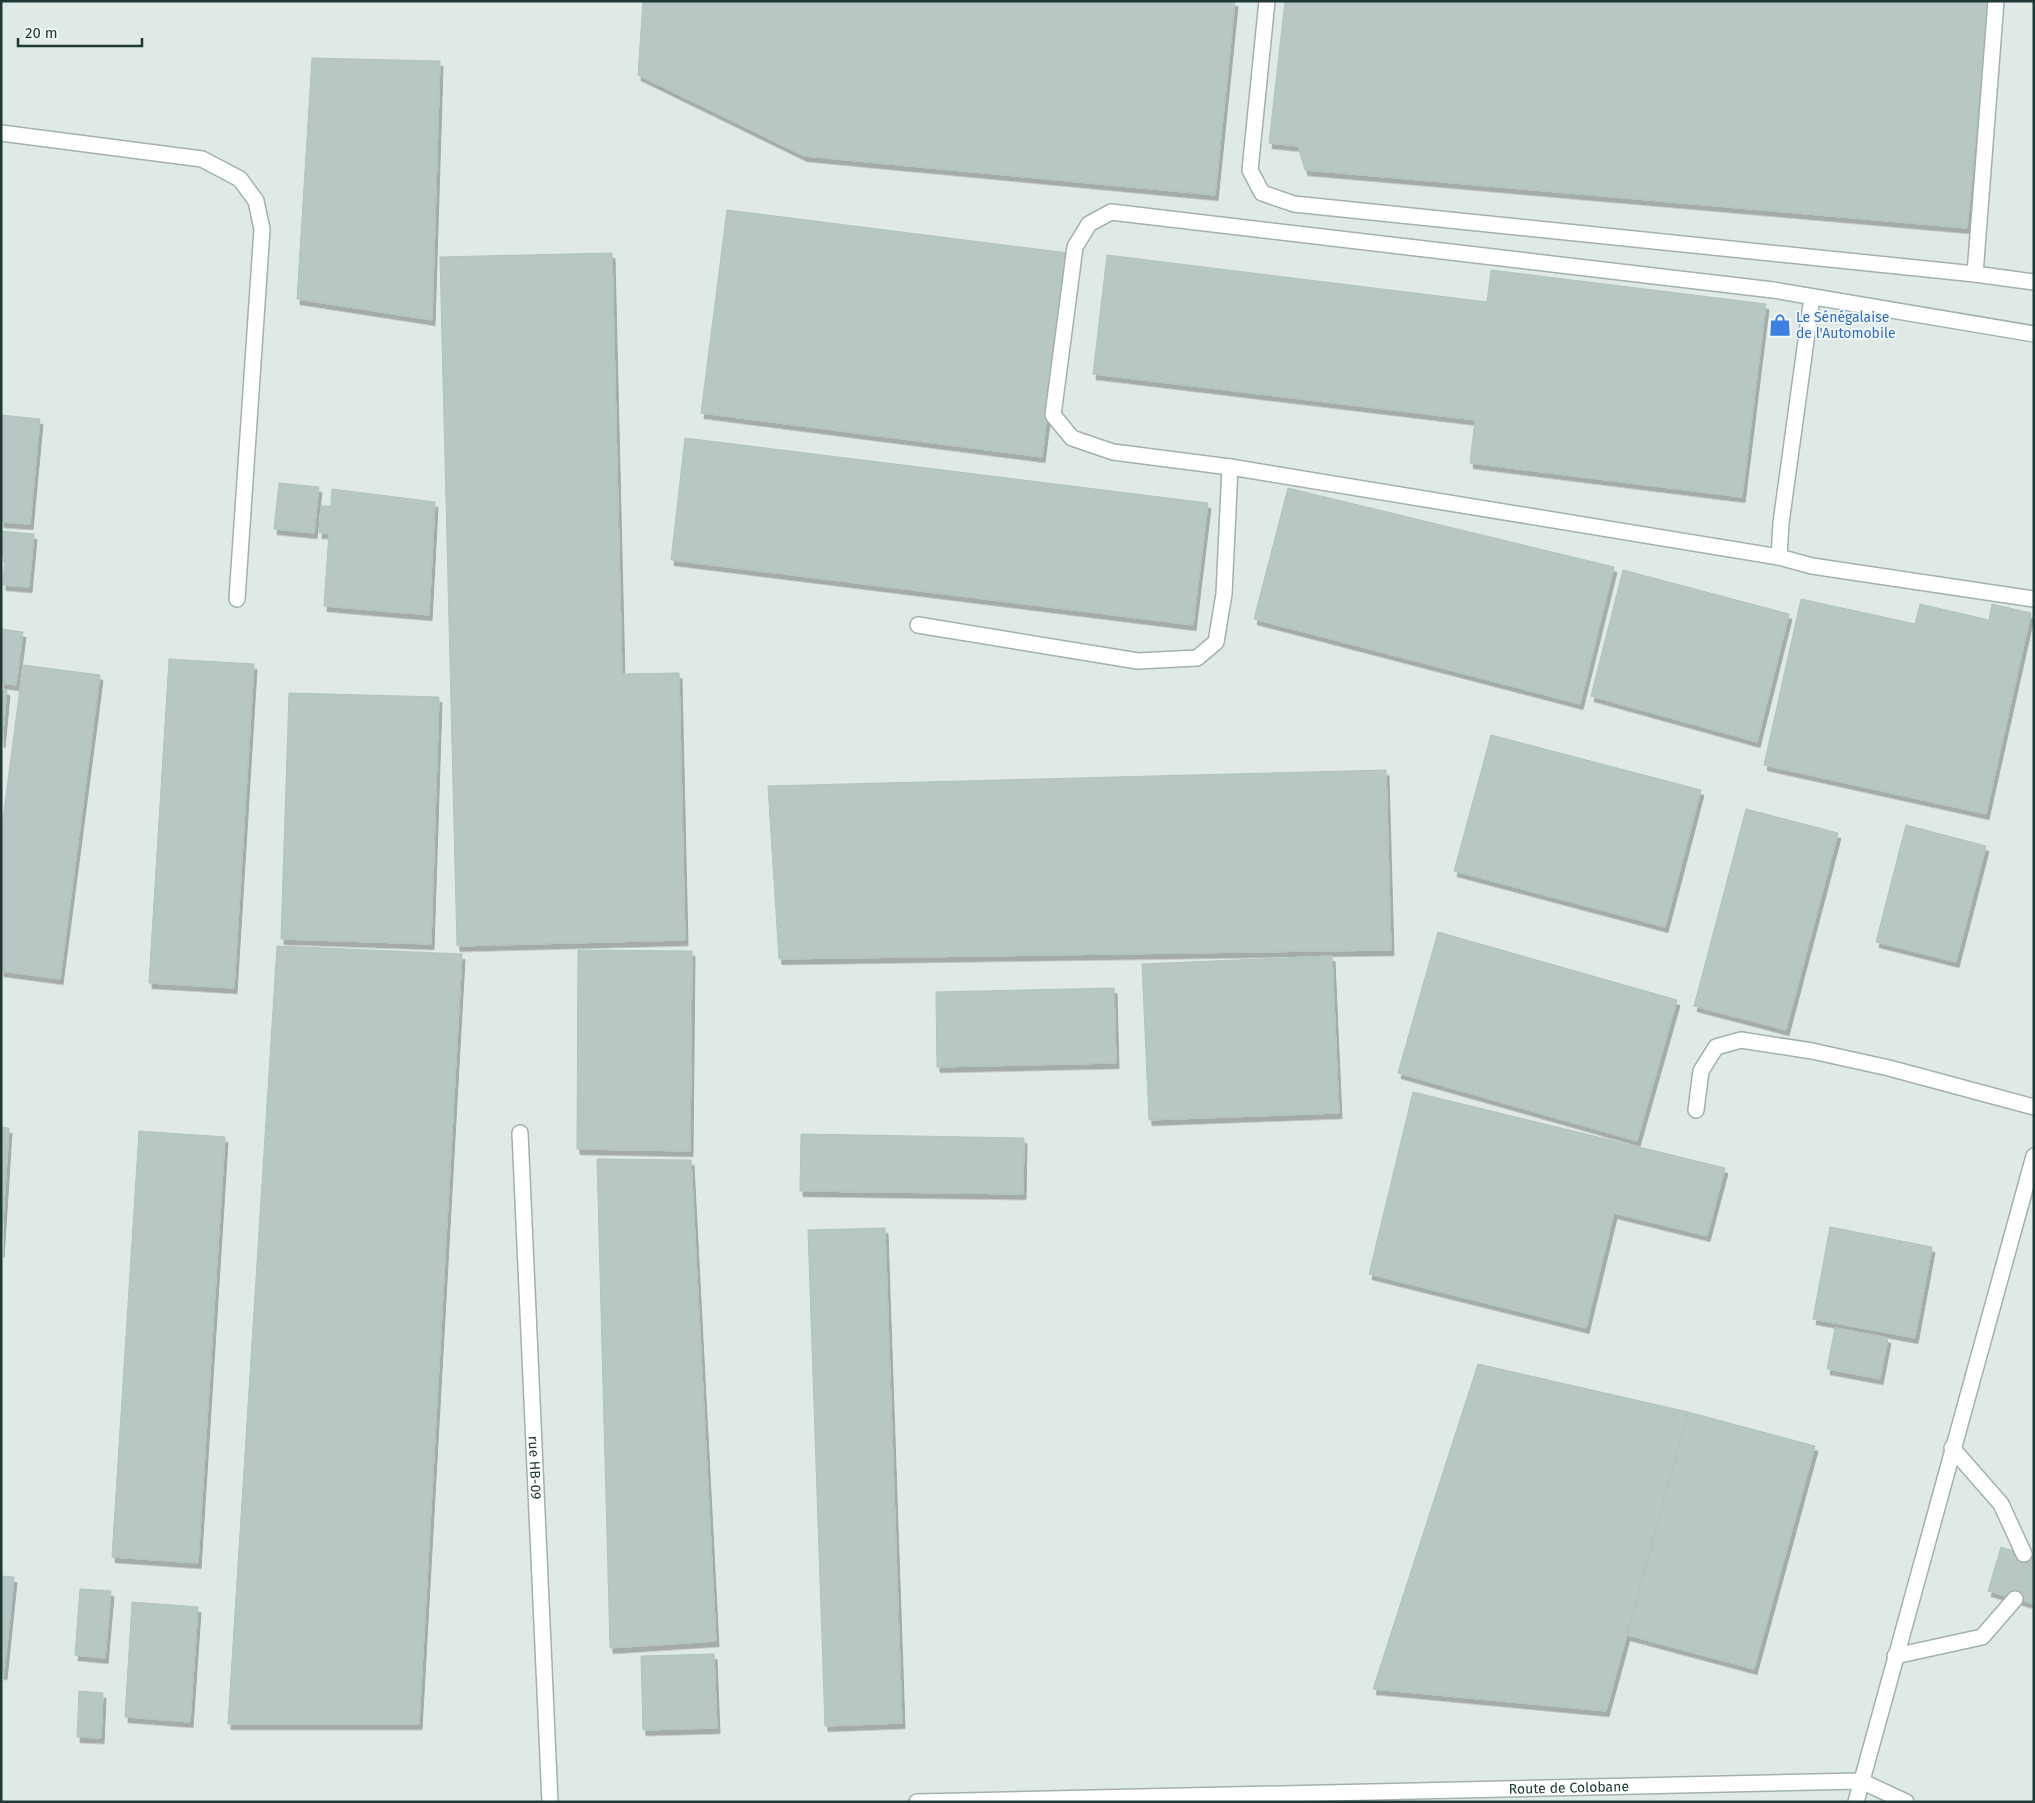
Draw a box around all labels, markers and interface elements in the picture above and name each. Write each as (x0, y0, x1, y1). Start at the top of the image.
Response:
scale bar (18, 15, 141, 47)
text: 20 m (25, 24, 58, 42)
place label: Le Sénégalaise de l'Automobile (1796, 309, 1896, 342)
shop icon: Le Sénégalaise de l'Automobile (1767, 312, 1793, 338)
street label: rue HB-09 (525, 1436, 544, 1500)
street label: Route de Colobane (1509, 1778, 1629, 1798)

